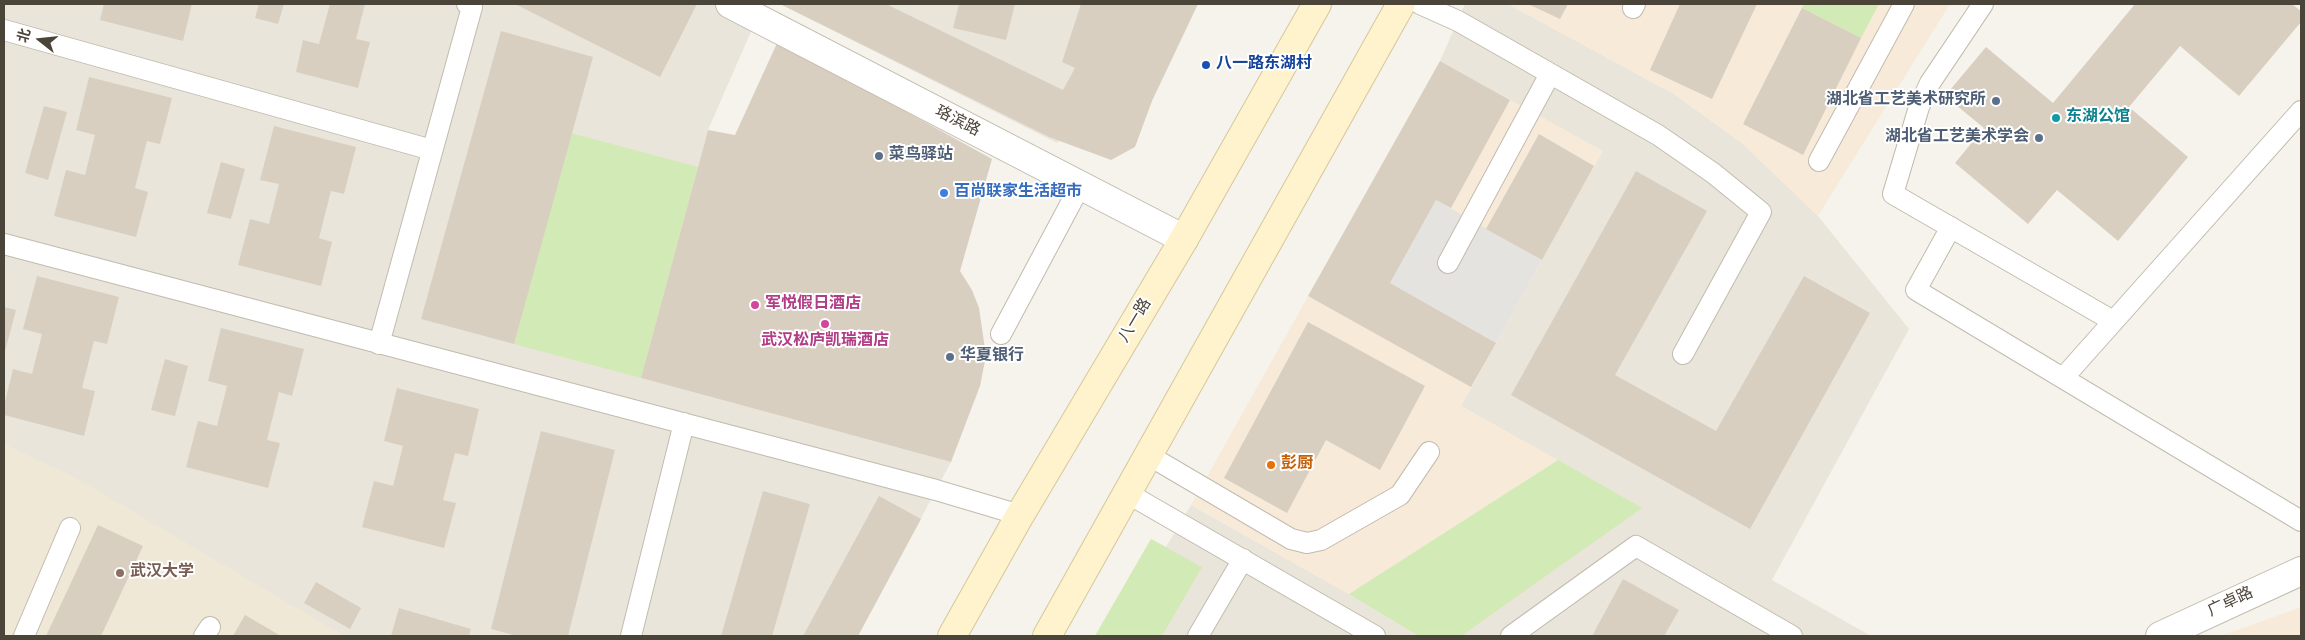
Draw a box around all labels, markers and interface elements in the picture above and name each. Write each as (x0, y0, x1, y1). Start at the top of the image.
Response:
north arrow (15, 15, 65, 65)
text: 北 (15, 27, 35, 45)
place label: 八一路东湖村 (1216, 55, 1312, 75)
marker: 八一路东湖村 (1200, 59, 1212, 71)
place label: 湖北省工艺美术研究所 (1826, 91, 1986, 111)
marker: 湖北省工艺美术研究所 (1990, 95, 2002, 107)
street label: 珞滨路 (931, 103, 983, 141)
place label: 东湖公馆 (2066, 108, 2130, 128)
marker: 东湖公馆 (2050, 112, 2062, 124)
place label: 湖北省工艺美术学会 (1885, 128, 2029, 148)
marker: 湖北省工艺美术学会 (2033, 132, 2045, 144)
place label: 菜鸟驿站 (889, 146, 953, 166)
marker: 菜鸟驿站 (873, 150, 885, 162)
place label: 百尚联家生活超市 (954, 183, 1082, 203)
marker: 百尚联家生活超市 (938, 187, 950, 199)
place label: 军悦假日酒店 (765, 295, 861, 315)
street label: 八一路 (1115, 295, 1157, 347)
marker: 军悦假日酒店 (749, 299, 761, 311)
marker: 武汉松庐凯瑞酒店 (819, 318, 831, 330)
place label: 武汉松庐凯瑞酒店 (761, 332, 889, 352)
place label: 华夏银行 (960, 347, 1024, 367)
marker: 华夏银行 (944, 351, 956, 363)
place label: 彭厨 (1281, 455, 1313, 475)
marker: 彭厨 (1265, 459, 1277, 471)
place label: 武汉大学 (130, 563, 194, 583)
marker: 武汉大学 (114, 567, 126, 579)
street label: 广卓路 (2205, 584, 2257, 622)

